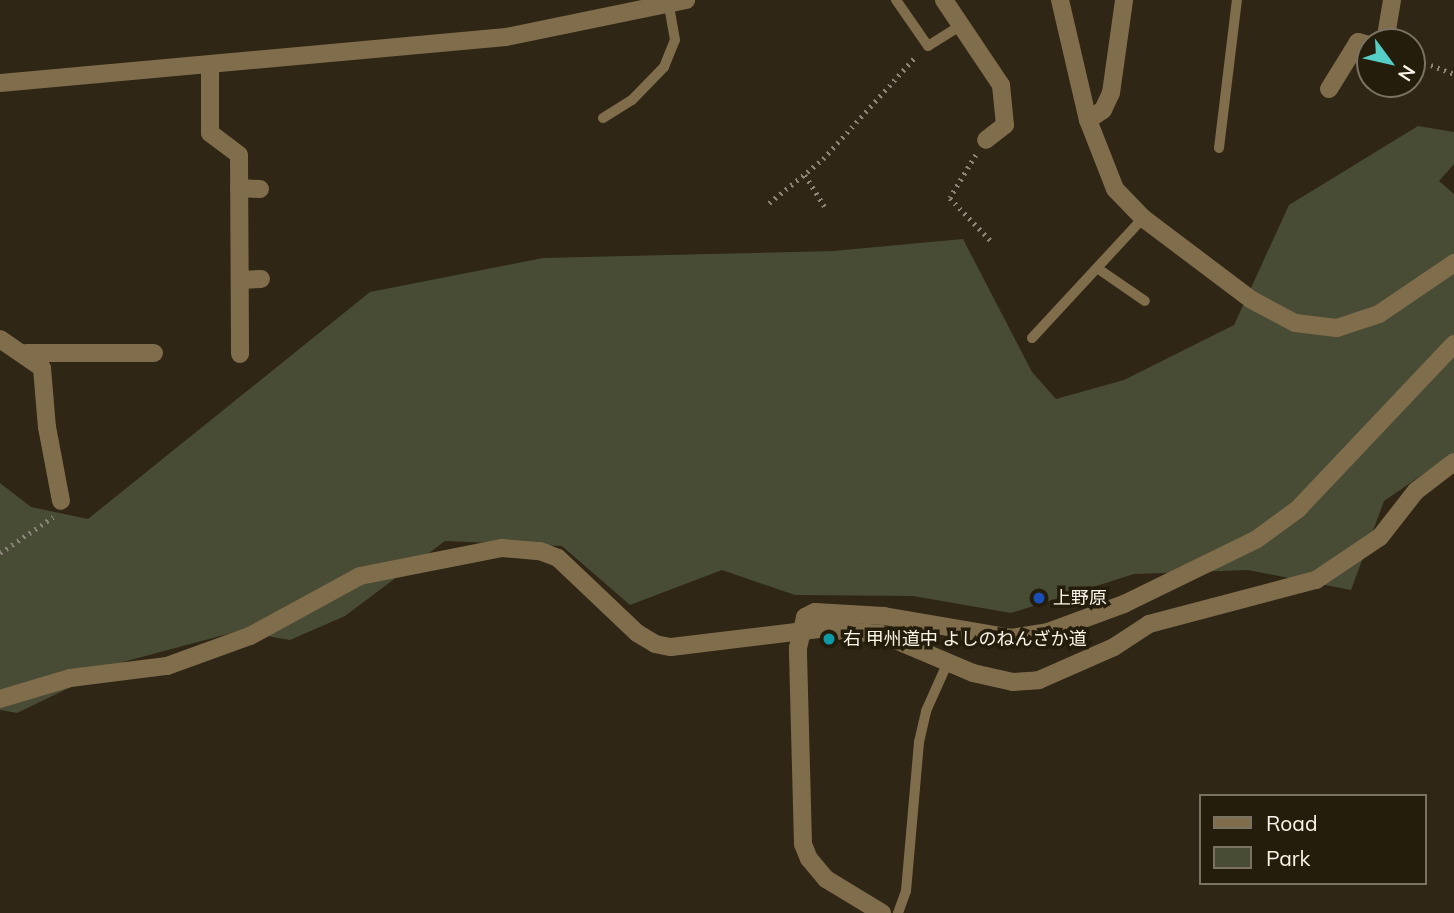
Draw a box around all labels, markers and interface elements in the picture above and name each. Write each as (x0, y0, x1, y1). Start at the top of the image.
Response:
north arrow (1356, 28, 1426, 98)
text: N (1393, 61, 1421, 86)
place label: 上野原 (1053, 587, 1107, 609)
marker: 上野原 (1031, 590, 1047, 606)
place label: 右 甲州道中 よしのねんざか道 (843, 628, 1086, 650)
marker: 右 甲州道中 よしのねんざか道 (821, 631, 837, 647)
legend (1198, 794, 1426, 885)
text: Road (1266, 810, 1317, 836)
text: Park (1266, 845, 1310, 871)

